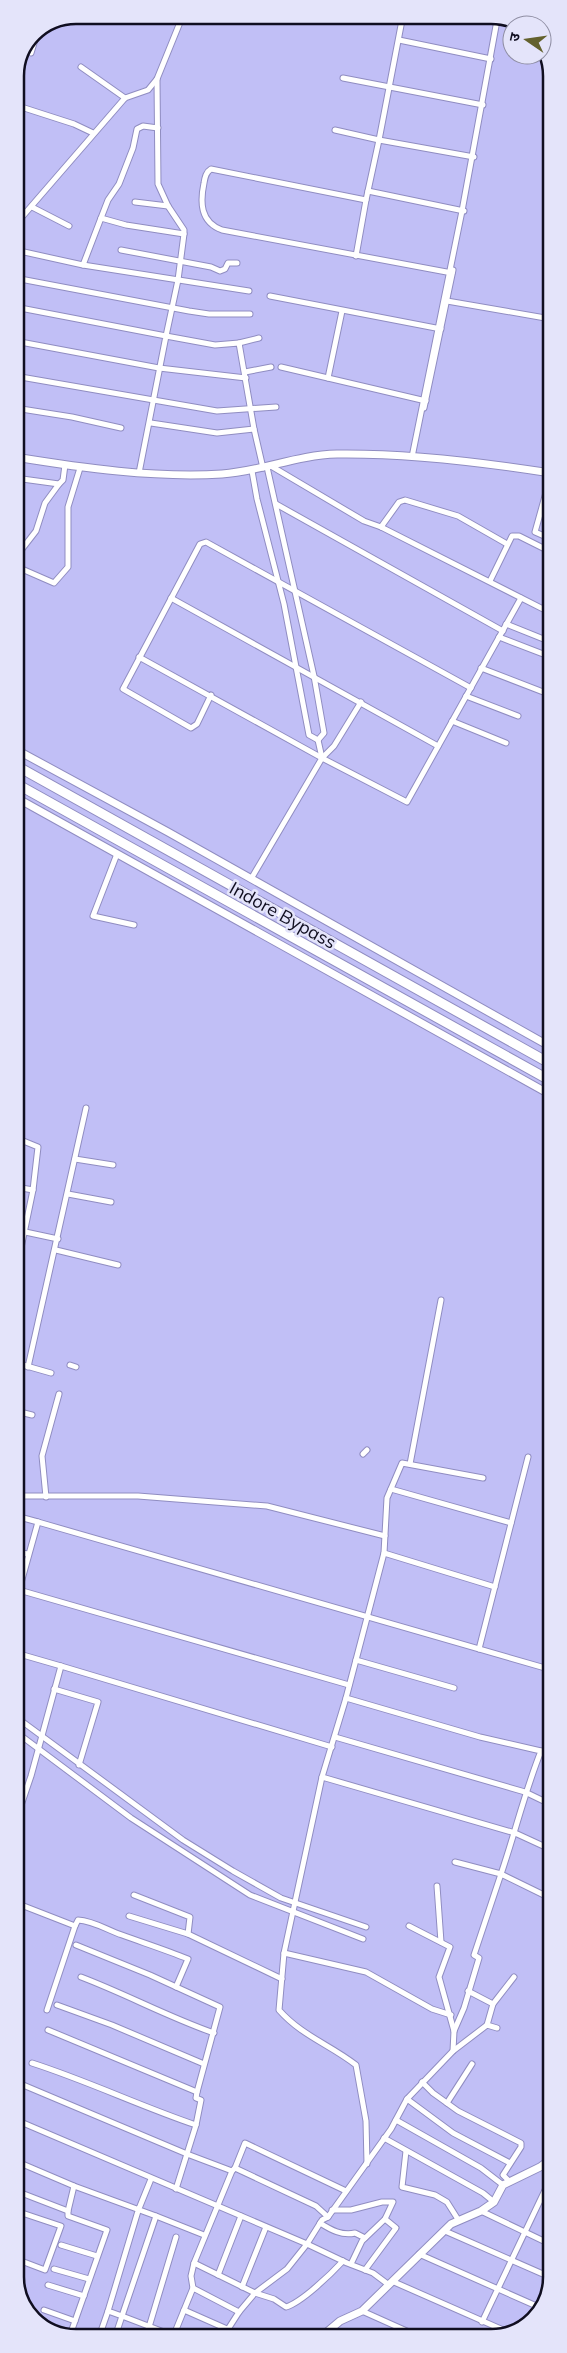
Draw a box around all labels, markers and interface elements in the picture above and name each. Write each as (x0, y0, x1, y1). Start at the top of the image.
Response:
north arrow (502, 15, 552, 65)
text: उ (505, 30, 524, 43)
street label: Indore Bypass (226, 876, 340, 954)

